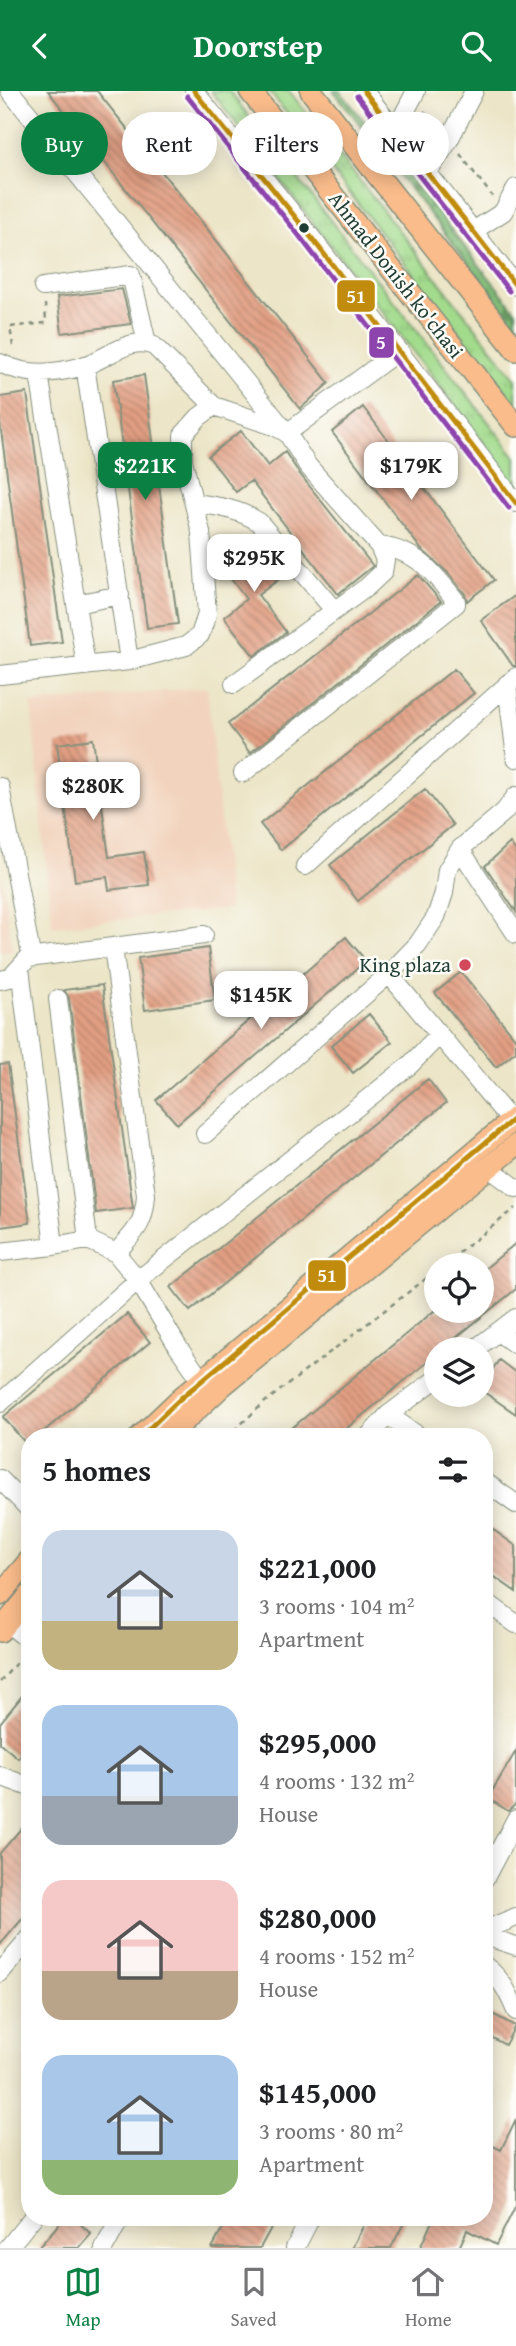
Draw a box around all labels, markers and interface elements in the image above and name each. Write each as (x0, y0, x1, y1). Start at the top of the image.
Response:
text: Doorstep (193, 22, 323, 69)
icon: back (21, 27, 59, 65)
icon: search (457, 27, 495, 65)
chip: Buy (21, 112, 108, 175)
chip: Rent (122, 112, 217, 175)
chip: Filters (231, 112, 343, 175)
chip: New (357, 112, 449, 175)
street label: Ahmad Donish ko'chasi (321, 185, 472, 365)
unlabelled marker (297, 221, 311, 235)
line badge: 51 (336, 279, 376, 313)
text: 51 (346, 282, 366, 310)
line badge: 5 (368, 326, 395, 359)
text: 5 (376, 328, 386, 356)
pin: $221K (96, 443, 194, 502)
pin: $179K (362, 443, 460, 502)
text: $221K (114, 448, 176, 481)
text: $179K (380, 448, 442, 481)
pin: $295K (205, 535, 303, 594)
text: $295K (223, 540, 285, 573)
pin: $280K (44, 763, 142, 822)
text: $280K (62, 768, 124, 801)
place label: King plaza (360, 949, 451, 980)
marker: King plaza (457, 957, 473, 973)
pin: $145K (212, 971, 310, 1031)
text: $145K (230, 977, 292, 1010)
map controls (424, 1253, 494, 1407)
button: locate (424, 1253, 494, 1323)
line badge: 51 (307, 1259, 347, 1292)
text: 51 (317, 1261, 337, 1289)
button: layers (424, 1337, 494, 1407)
text: 5 homes (42, 1448, 151, 1492)
icon: filters (434, 1451, 472, 1489)
text: $221,000 (259, 1545, 376, 1589)
icon: home (98, 1558, 182, 1642)
text: 3 rooms · 104 m² (259, 1589, 414, 1622)
text: Apartment (259, 1622, 364, 1655)
text: $295,000 (259, 1720, 376, 1764)
icon: home (98, 1733, 182, 1817)
text: 4 rooms · 132 m² (259, 1764, 414, 1797)
text: House (259, 1797, 318, 1830)
text: $280,000 (259, 1895, 376, 1939)
icon: home (98, 1908, 182, 1992)
text: 4 rooms · 152 m² (259, 1939, 414, 1972)
text: House (259, 1972, 318, 2005)
text: $145,000 (259, 2070, 376, 2114)
icon: home (98, 2083, 182, 2167)
text: 3 rooms · 80 m² (259, 2114, 403, 2147)
text: Apartment (259, 2147, 364, 2180)
tab: Map (64, 2263, 102, 2333)
tab: Saved (231, 2263, 277, 2333)
tab: Home (405, 2263, 452, 2333)

